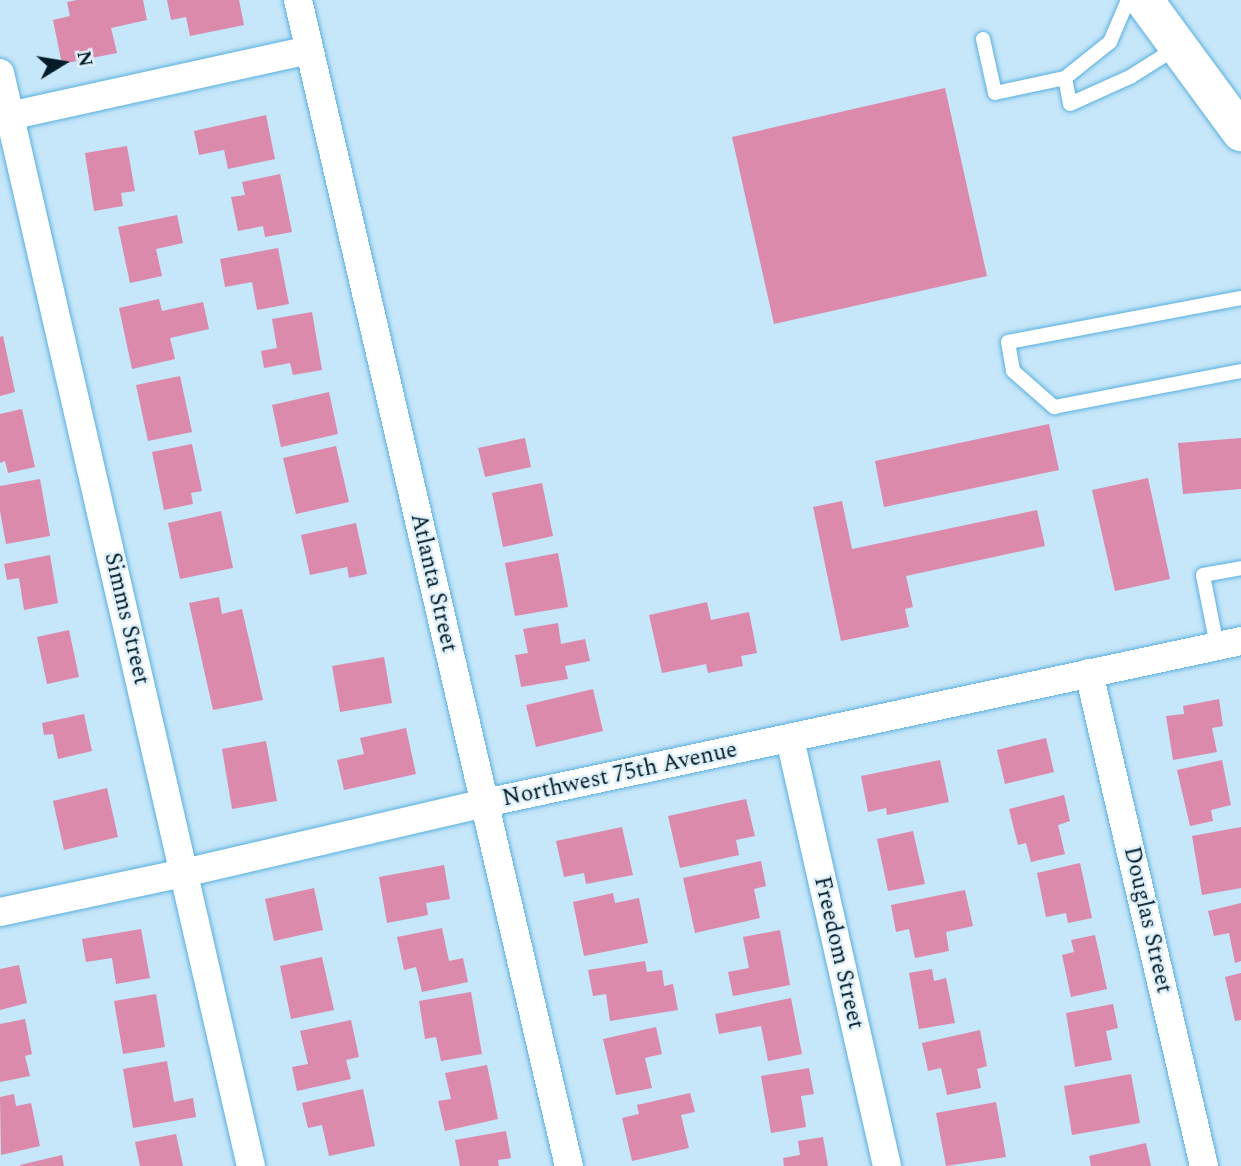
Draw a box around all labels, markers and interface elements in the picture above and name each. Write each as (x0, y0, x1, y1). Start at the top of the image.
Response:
north arrow (28, 28, 98, 98)
text: N (68, 49, 100, 69)
street label: Atlanta Street (404, 511, 462, 655)
street label: Simms Street (97, 550, 155, 688)
street label: Northwest 75th Avenue (500, 737, 740, 813)
street label: Douglas Street (1117, 844, 1177, 996)
street label: Freedom Street (807, 874, 869, 1032)

